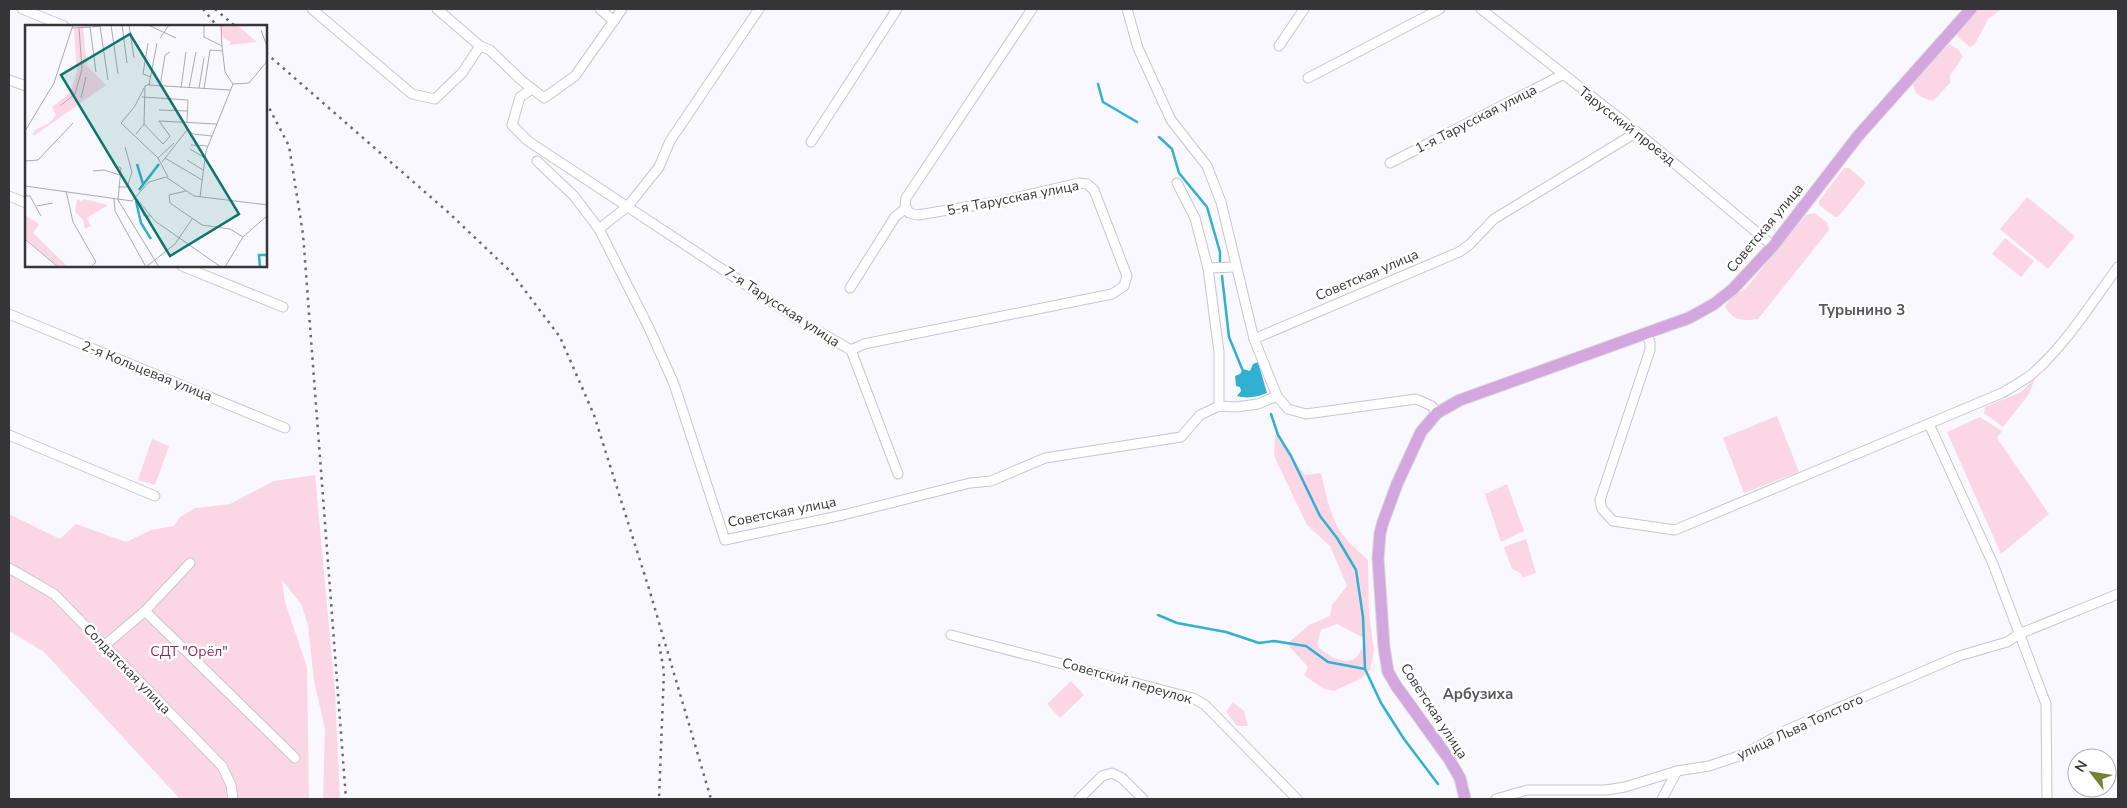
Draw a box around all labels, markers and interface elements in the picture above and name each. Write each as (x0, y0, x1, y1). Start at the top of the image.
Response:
inset map (25, 25, 268, 268)
street label: 1-я Тарусская улица (1412, 80, 1540, 158)
street label: Тарусский проезд (1575, 82, 1679, 170)
street label: 5-я Тарусская улица (945, 176, 1081, 220)
street label: Советская улица (1722, 180, 1808, 276)
street label: Советская улица (1312, 245, 1422, 305)
street label: 7-я Тарусская улица (721, 262, 843, 352)
district label: Турынино 3 (1819, 300, 1905, 320)
street label: 2-я Кольцевая улица (79, 336, 215, 406)
street label: Советская улица (726, 492, 838, 532)
street label: Солдатская улица (79, 620, 175, 718)
park label: СДТ "Орёл" (150, 642, 228, 661)
street label: Советский переулок (1060, 653, 1195, 709)
street label: Советская улица (1396, 660, 1472, 762)
district label: Арбузиха (1443, 684, 1513, 704)
street label: улица Льва Толстого (1734, 689, 1866, 765)
north arrow (2067, 748, 2117, 798)
text: N (2070, 757, 2092, 776)

